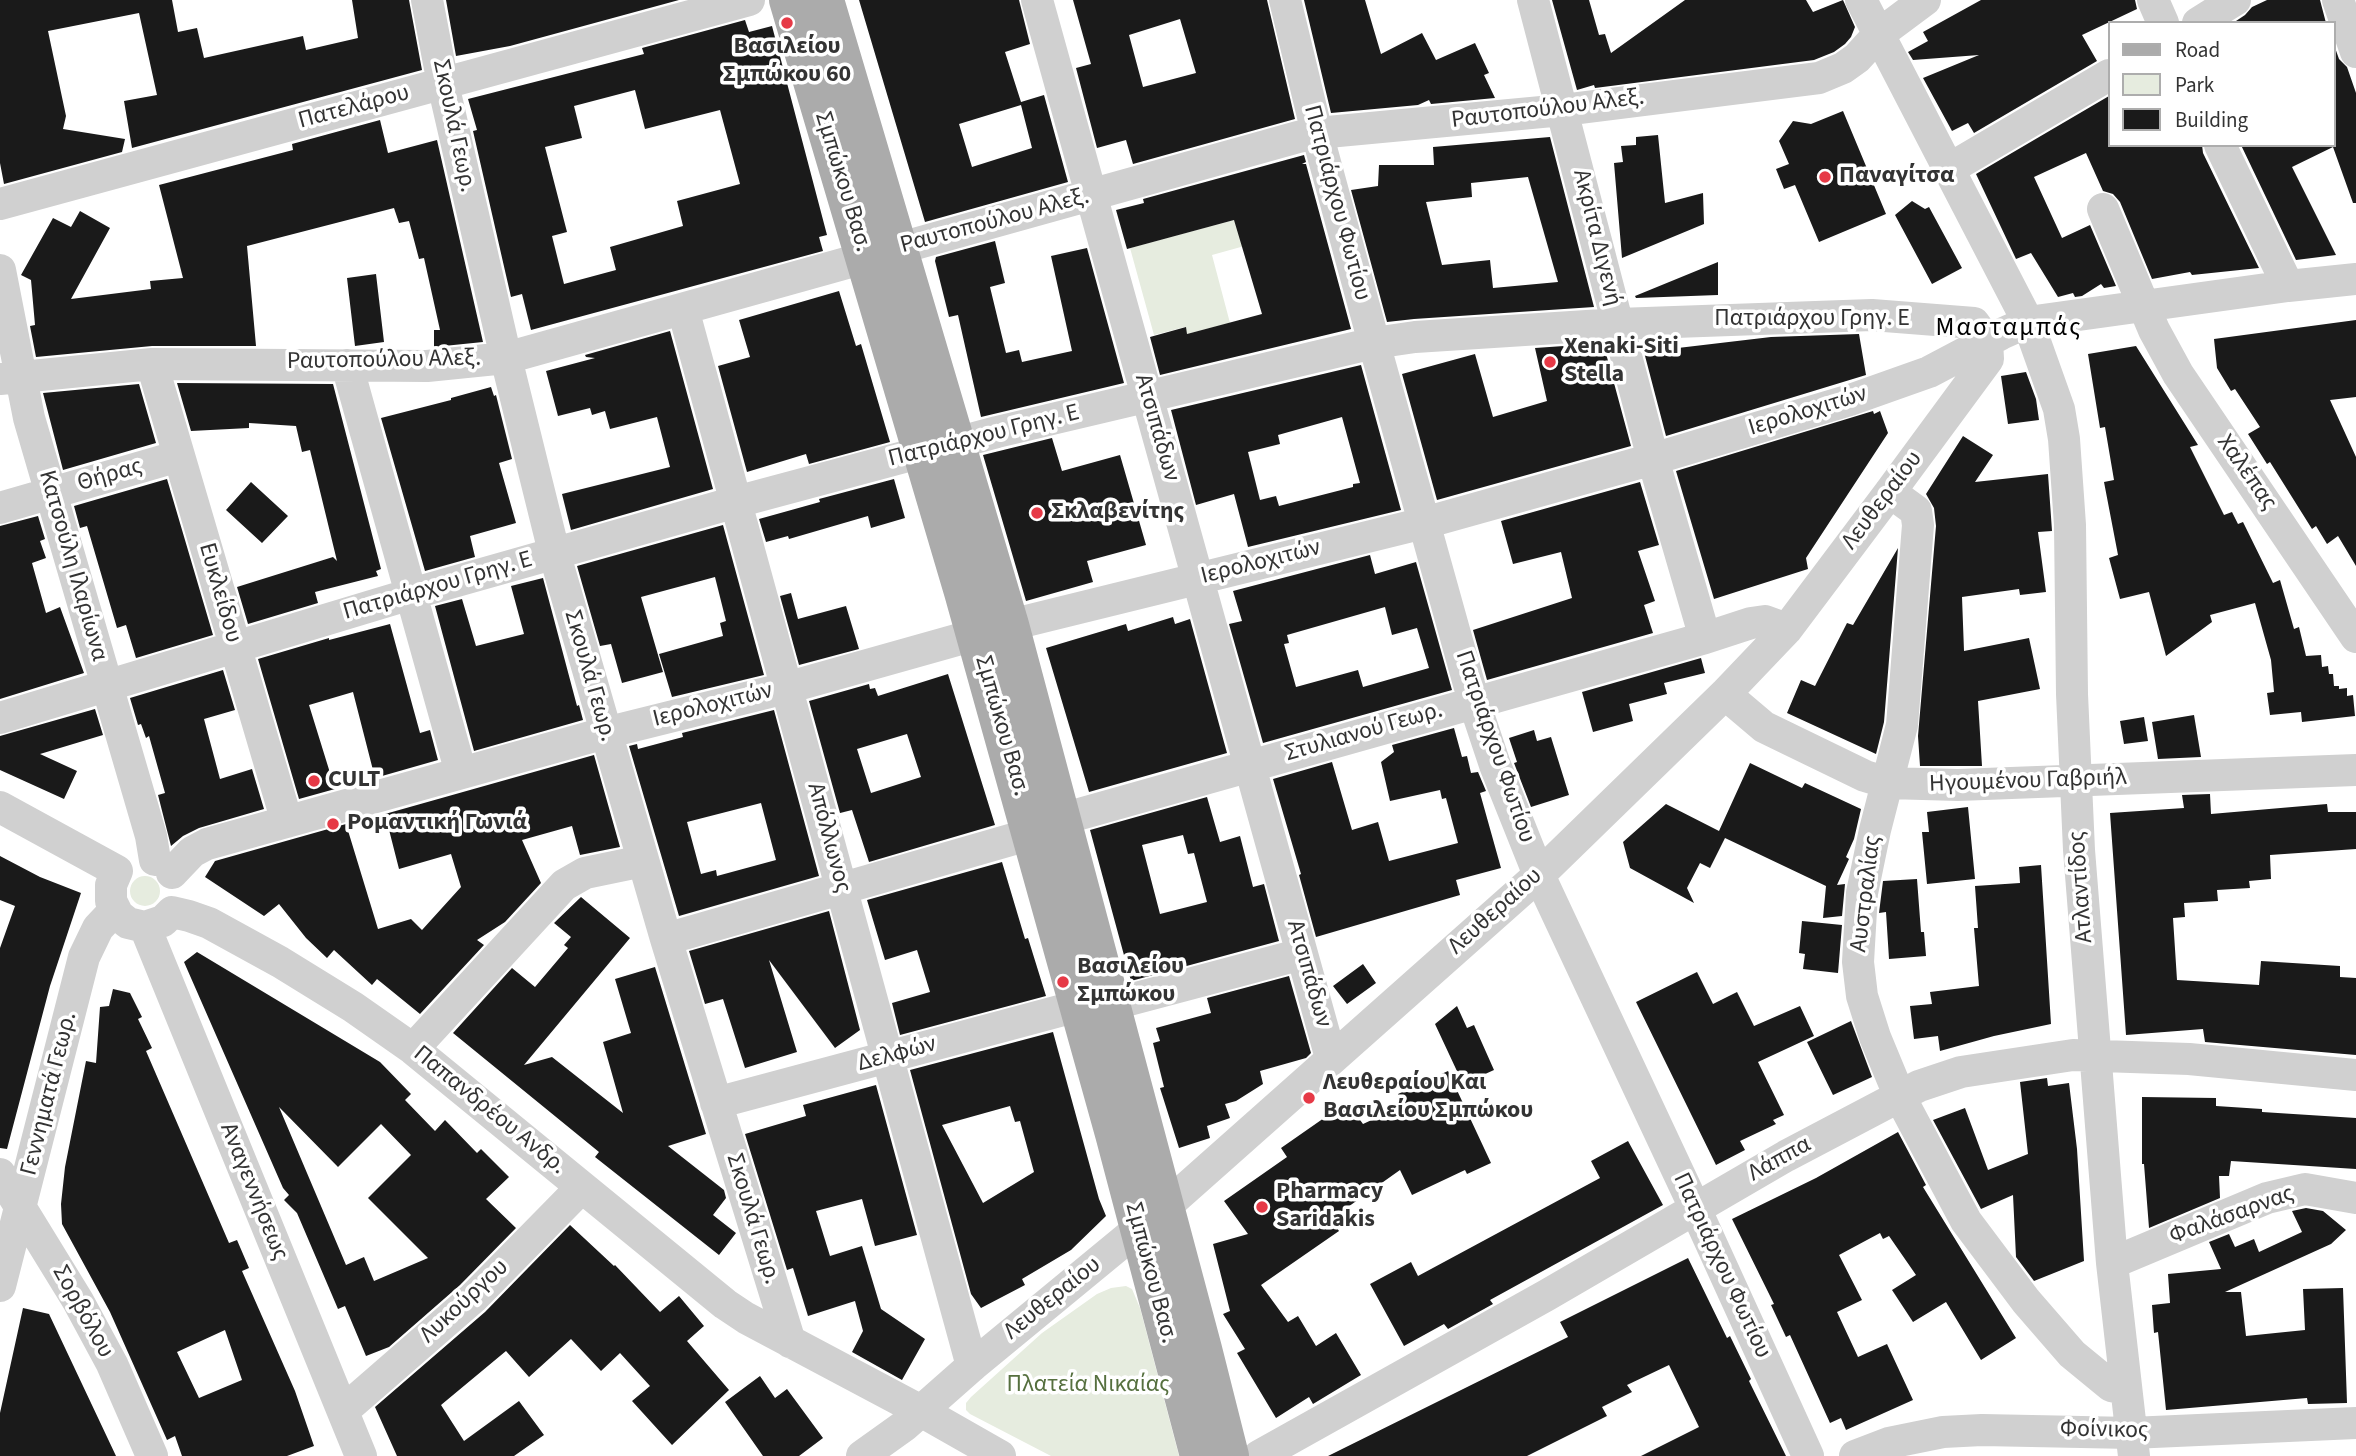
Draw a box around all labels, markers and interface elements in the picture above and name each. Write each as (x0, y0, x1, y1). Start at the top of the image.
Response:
marker: Βασιλείου Σμπώκου 60 (779, 15, 795, 31)
legend (2108, 21, 2335, 147)
place label: Βασιλείου Σμπώκου 60 (723, 34, 851, 90)
text: Road (2175, 35, 2220, 65)
street label: Σκουλά Γεωρ. (425, 57, 481, 195)
text: Park (2175, 70, 2214, 100)
street label: Πατελάρου (295, 79, 413, 137)
street label: Ραυτοπούλου Αλεξ. (1450, 84, 1646, 136)
street label: Πατριάρχου Φωτίου (1296, 102, 1376, 304)
text: Building (2175, 105, 2248, 135)
street label: Σμπώκου Βασ. (807, 109, 877, 255)
place label: Παναγίτσα (1839, 163, 1954, 191)
street label: Ακρίτα Διγενή (1565, 167, 1627, 309)
marker: Παναγίτσα (1817, 169, 1833, 185)
street label: Ραυτοπούλου Αλεξ. (897, 183, 1093, 261)
street label: Πατριάρχου Γρηγ. Ε (1714, 306, 1910, 334)
district label: Μασταμπάς (1937, 313, 2081, 345)
place label: Xenaki-Siti Stella (1564, 334, 1679, 390)
street label: Ραυτοπούλου Αλεξ. (287, 345, 481, 377)
marker: Xenaki-Siti Stella (1542, 354, 1558, 370)
street label: Ατσιπάδων (1127, 371, 1185, 485)
street label: Ιερολοχιτών (1745, 380, 1871, 444)
street label: Πατριάρχου Γρηγ. Ε (886, 399, 1082, 475)
street label: Χαλέπας (2210, 430, 2282, 516)
street label: Λευθεραίου (1837, 446, 1929, 556)
street label: Θήρας (74, 453, 146, 499)
street label: Κατσούλη Ιλαρίωνα (31, 467, 113, 665)
place label: Σκλαβενίτης (1051, 499, 1184, 527)
marker: Σκλαβενίτης (1029, 505, 1045, 521)
street label: Ιερολοχιτών (1198, 534, 1324, 592)
street label: Ευκλείδου (191, 540, 247, 646)
street label: Πατριάρχου Γρηγ. Ε (340, 546, 536, 628)
street label: Σκουλά Γεωρ. (557, 607, 621, 745)
street label: Πατριάρχου Φωτίου (1448, 647, 1540, 847)
street label: Σμπώκου Βασ. (967, 653, 1035, 799)
street label: Ιερολοχιτών (650, 677, 776, 735)
street label: Στυλιανού Γεωρ. (1282, 697, 1446, 769)
street label: Ηγουμένου Γαβριήλ (1929, 764, 2127, 800)
place label: CULT (328, 767, 380, 795)
marker: CULT (306, 773, 322, 789)
street label: Απόλλωνος (800, 780, 856, 896)
place label: Ρομαντική Γωνιά (347, 810, 527, 838)
marker: Ρομαντική Γωνιά (325, 816, 341, 832)
street label: Ατλαντίδος (2064, 830, 2100, 944)
street label: Αυστραλίας (1846, 834, 1888, 954)
street label: Λευθεραίου (1443, 862, 1549, 962)
street label: Ατσιπάδων (1279, 917, 1337, 1031)
place label: Βασιλείου Σμπώκου (1077, 954, 1184, 1010)
marker: Βασιλείου Σμπώκου (1055, 974, 1071, 990)
street label: Γεννηματά Γεωρ. (16, 1009, 84, 1179)
street label: Δελφών (854, 1031, 940, 1079)
street label: Παπανδρέου Ανδρ. (407, 1040, 571, 1182)
place label: Λευθεραίου Και Βασιλείου Σμπώκου (1323, 1070, 1533, 1126)
marker: Λευθεραίου Και Βασιλείου Σμπώκου (1301, 1090, 1317, 1106)
street label: Αναγεννήσεως (212, 1119, 294, 1265)
street label: Λάππα (1744, 1131, 1816, 1189)
street label: Σκουλά Γεωρ. (718, 1150, 786, 1288)
street label: Πατριάρχου Φωτίου (1665, 1169, 1777, 1363)
place label: Pharmacy Saridakis (1276, 1179, 1383, 1235)
street label: Φαλάσαρνας (2166, 1180, 2298, 1252)
street label: Σμπώκου Βασ. (1117, 1199, 1183, 1347)
marker: Pharmacy Saridakis (1254, 1199, 1270, 1215)
street label: Λευθεραίου (999, 1251, 1107, 1347)
street label: Λυκούργου (415, 1254, 515, 1350)
street label: Σορβόλου (45, 1261, 119, 1363)
park label: Πλατεία Νικαίας (1006, 1372, 1170, 1400)
street label: Φοίνικος (2060, 1416, 2148, 1446)

